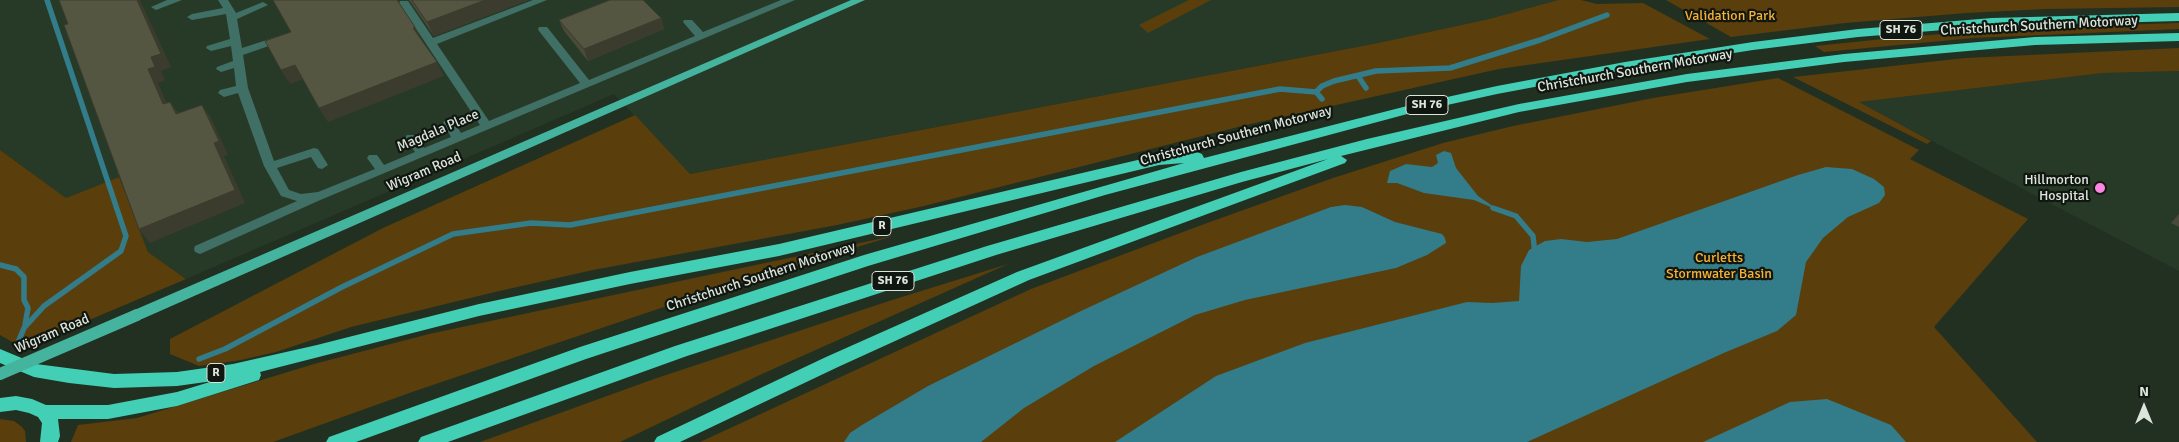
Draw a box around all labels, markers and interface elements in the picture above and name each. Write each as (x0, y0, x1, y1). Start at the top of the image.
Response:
park label: Validation Park (1685, 8, 1775, 24)
street label: Christchurch Southern Motorway (1940, 12, 2138, 40)
road number: SH 76 (1880, 20, 1922, 40)
street label: Christchurch Southern Motorway (1536, 46, 1734, 96)
road number: SH 76 (1406, 96, 1448, 114)
street label: Christchurch Southern Motorway (1138, 102, 1334, 170)
street label: Magdala Place (395, 106, 481, 156)
street label: Wigram Road (384, 149, 464, 195)
place label: Hillmorton Hospital (2024, 172, 2089, 204)
marker: Hillmorton Hospital (2093, 181, 2107, 195)
road number: R (873, 217, 891, 236)
street label: Christchurch Southern Motorway (664, 238, 858, 316)
park label: Curletts Stormwater Basin (1666, 250, 1772, 282)
road number: SH 76 (872, 272, 914, 290)
street label: Wigram Road (12, 311, 92, 357)
road number: R (207, 363, 225, 382)
north arrow (2119, 382, 2169, 432)
text: N (2139, 383, 2149, 400)

